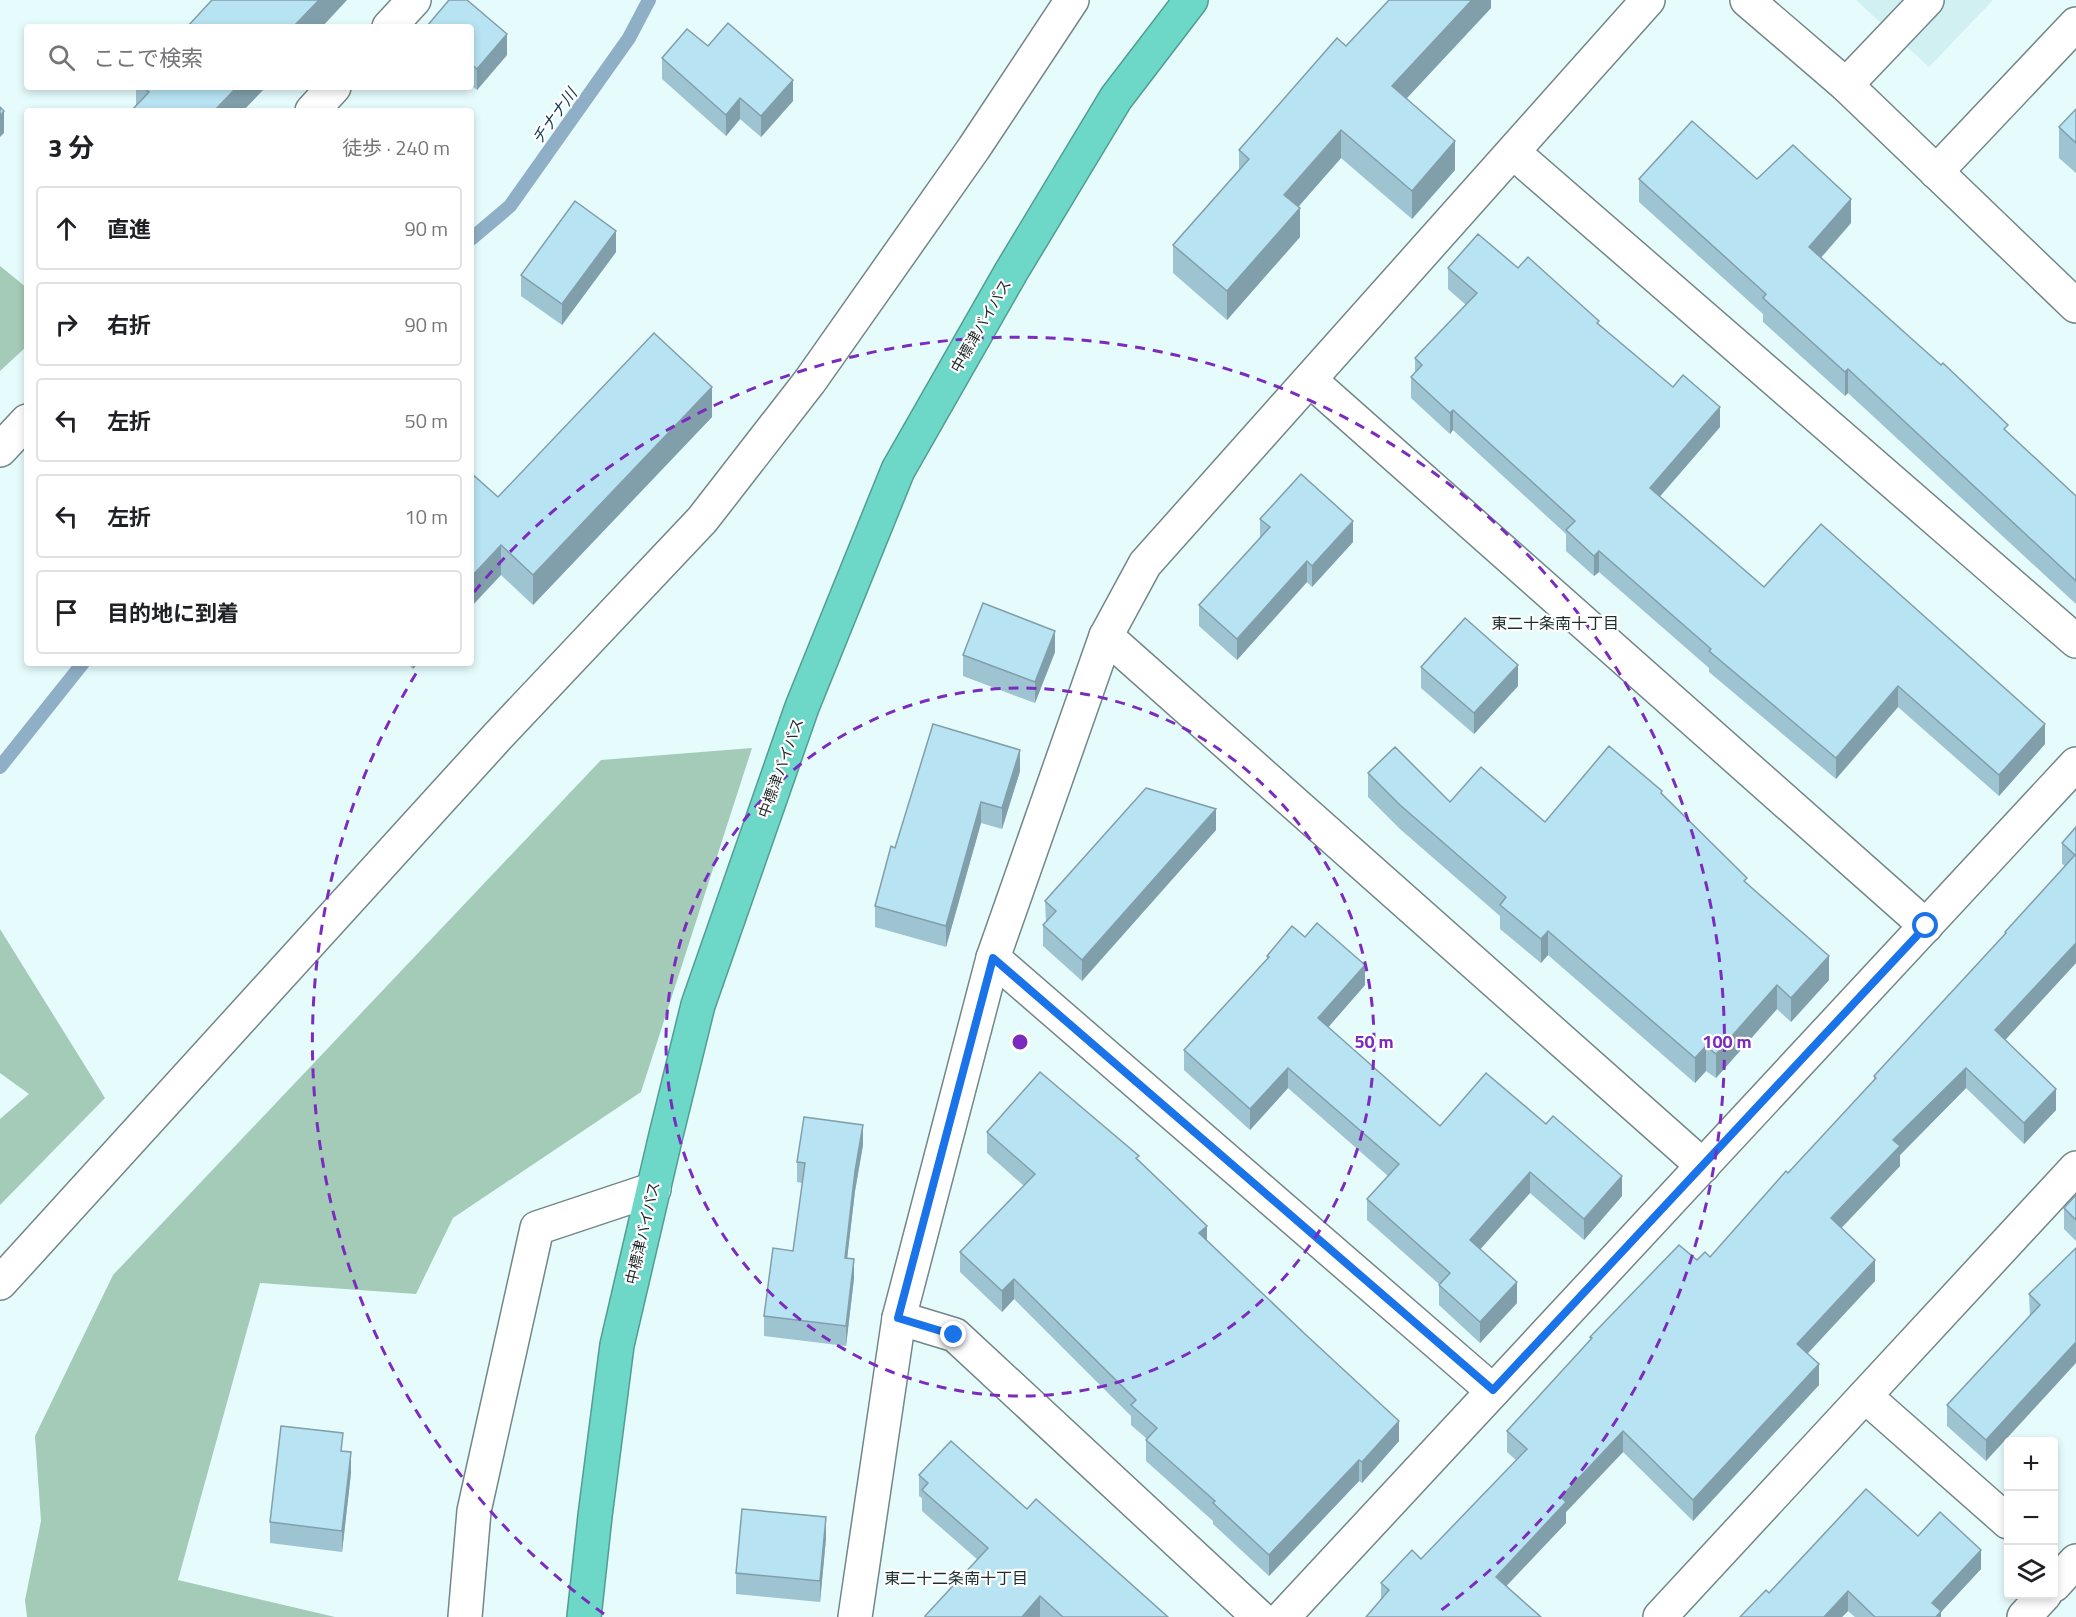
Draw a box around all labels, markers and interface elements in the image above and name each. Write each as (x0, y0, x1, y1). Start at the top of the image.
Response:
search box (24, 24, 474, 90)
icon: search (45, 41, 78, 74)
text: ここで検索 (93, 41, 203, 75)
water label: チナナ川 (525, 81, 584, 149)
text: 3 分 (48, 128, 94, 167)
text: 徒歩 · 240 m (342, 132, 450, 163)
icon: ahead (50, 212, 83, 245)
text: 直進 (107, 212, 151, 246)
text: 90 m (404, 213, 448, 244)
street label: 中標津バイパス (944, 275, 1017, 377)
icon: right (50, 308, 83, 341)
text: 右折 (107, 308, 151, 342)
text: 90 m (404, 309, 448, 340)
icon: left (50, 404, 83, 437)
text: 左折 (107, 404, 151, 438)
text: 50 m (404, 405, 448, 436)
icon: left (50, 500, 83, 533)
text: 左折 (107, 500, 151, 534)
text: 10 m (404, 501, 448, 532)
icon: arrive (50, 596, 83, 629)
text: 目的地に到着 (107, 596, 239, 630)
district label: 東二十条南十丁目 (1491, 611, 1619, 635)
street label: 中標津バイパス (752, 715, 809, 821)
route start (1912, 912, 1938, 938)
text: 50 m (1354, 1028, 1394, 1055)
text: 100 m (1702, 1028, 1752, 1055)
centre of rings (1010, 1032, 1030, 1052)
street label: 中標津バイパス (620, 1179, 665, 1286)
route end (940, 1321, 966, 1347)
map controls (2004, 1437, 2058, 1599)
button: + (2004, 1437, 2058, 1491)
button: − (2004, 1491, 2058, 1545)
button: layers (2004, 1545, 2058, 1599)
district label: 東二十二条南十丁目 (884, 1566, 1028, 1590)

